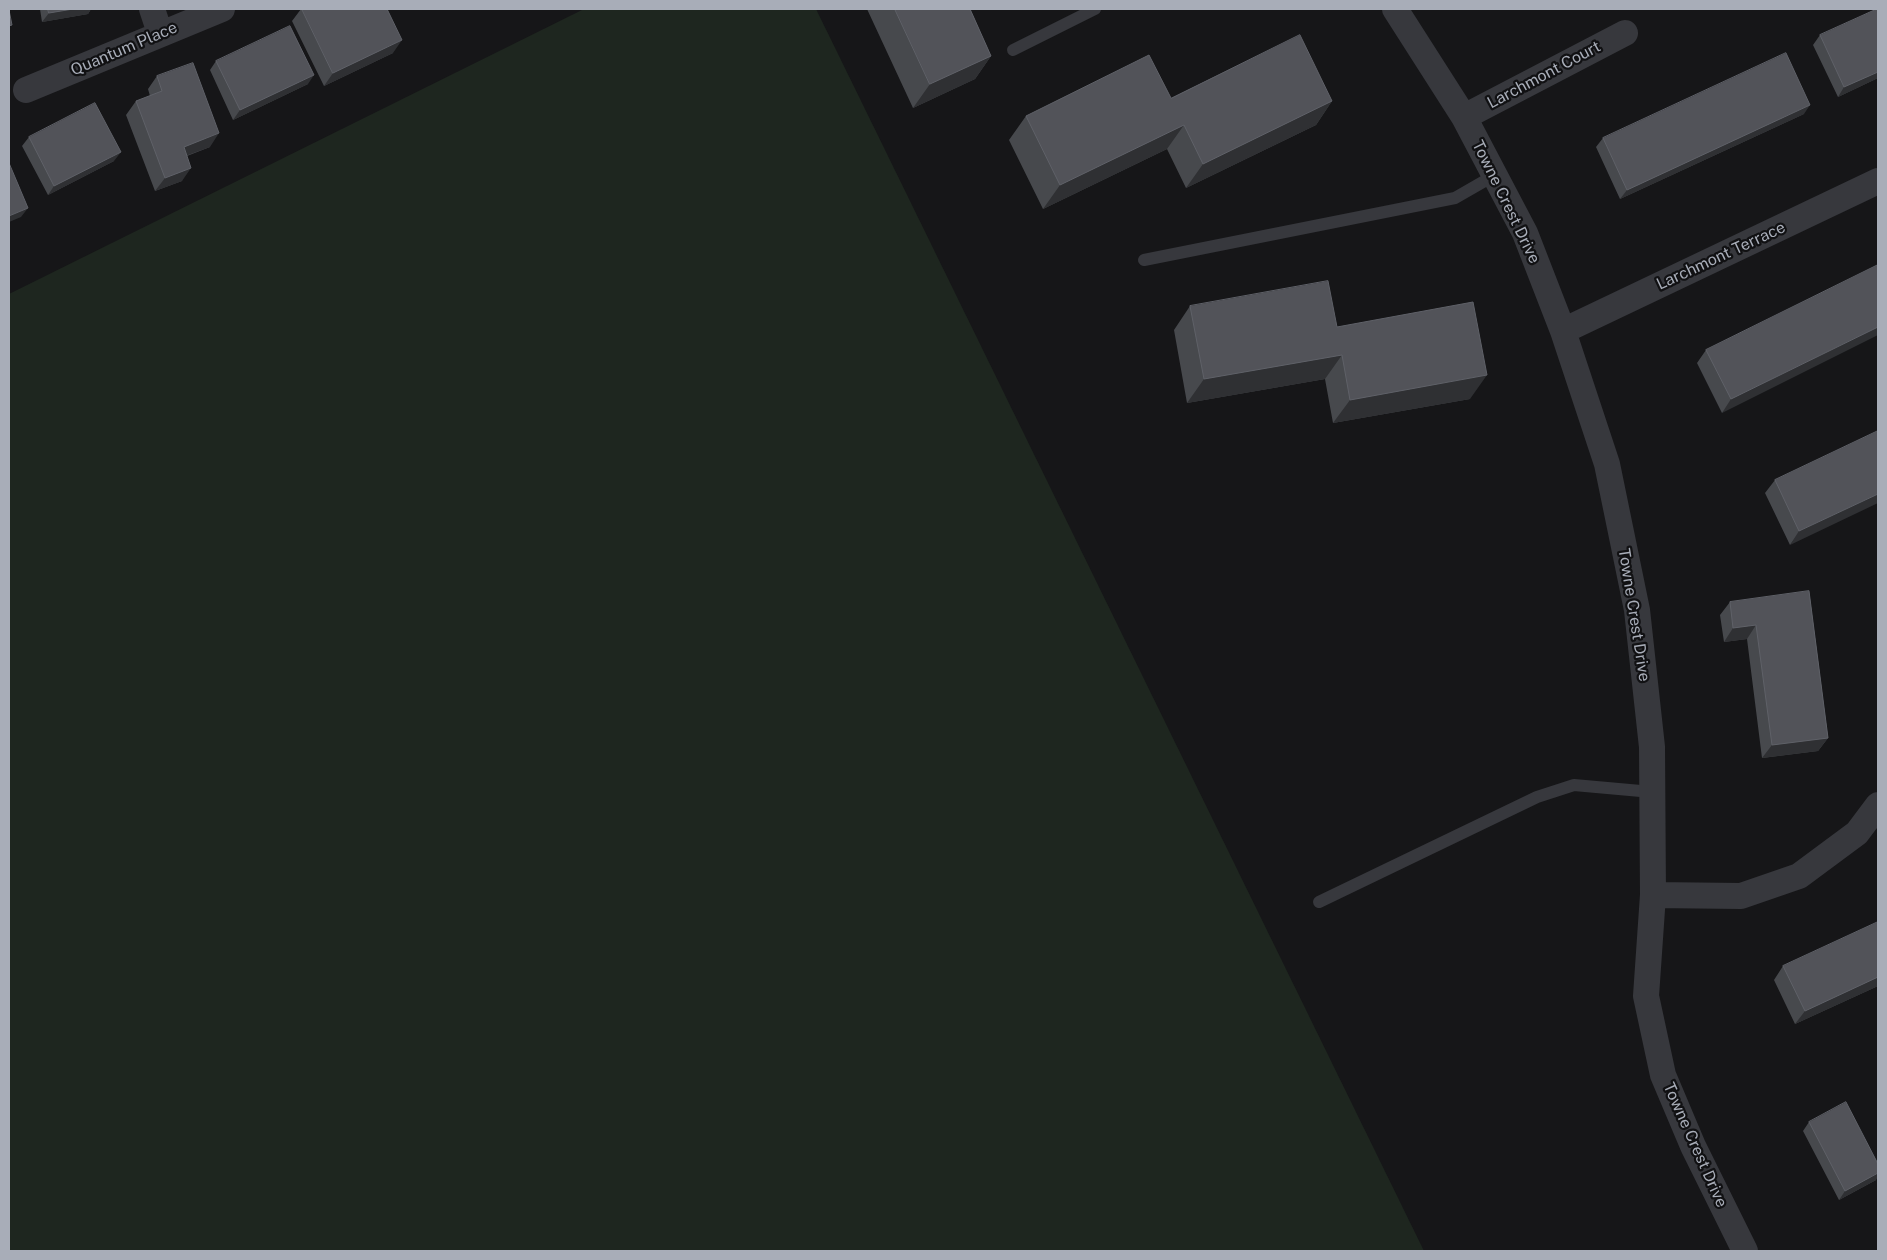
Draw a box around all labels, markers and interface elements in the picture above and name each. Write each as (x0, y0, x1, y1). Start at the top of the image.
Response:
street label: Quantum Place (68, 18, 180, 80)
street label: Larchmont Court (1484, 37, 1604, 113)
street label: Towne Crest Drive (1468, 137, 1544, 267)
street label: Larchmont Terrace (1654, 218, 1788, 294)
street label: Towne Crest Drive (1614, 547, 1654, 683)
street label: Towne Crest Drive (1659, 1080, 1731, 1210)

